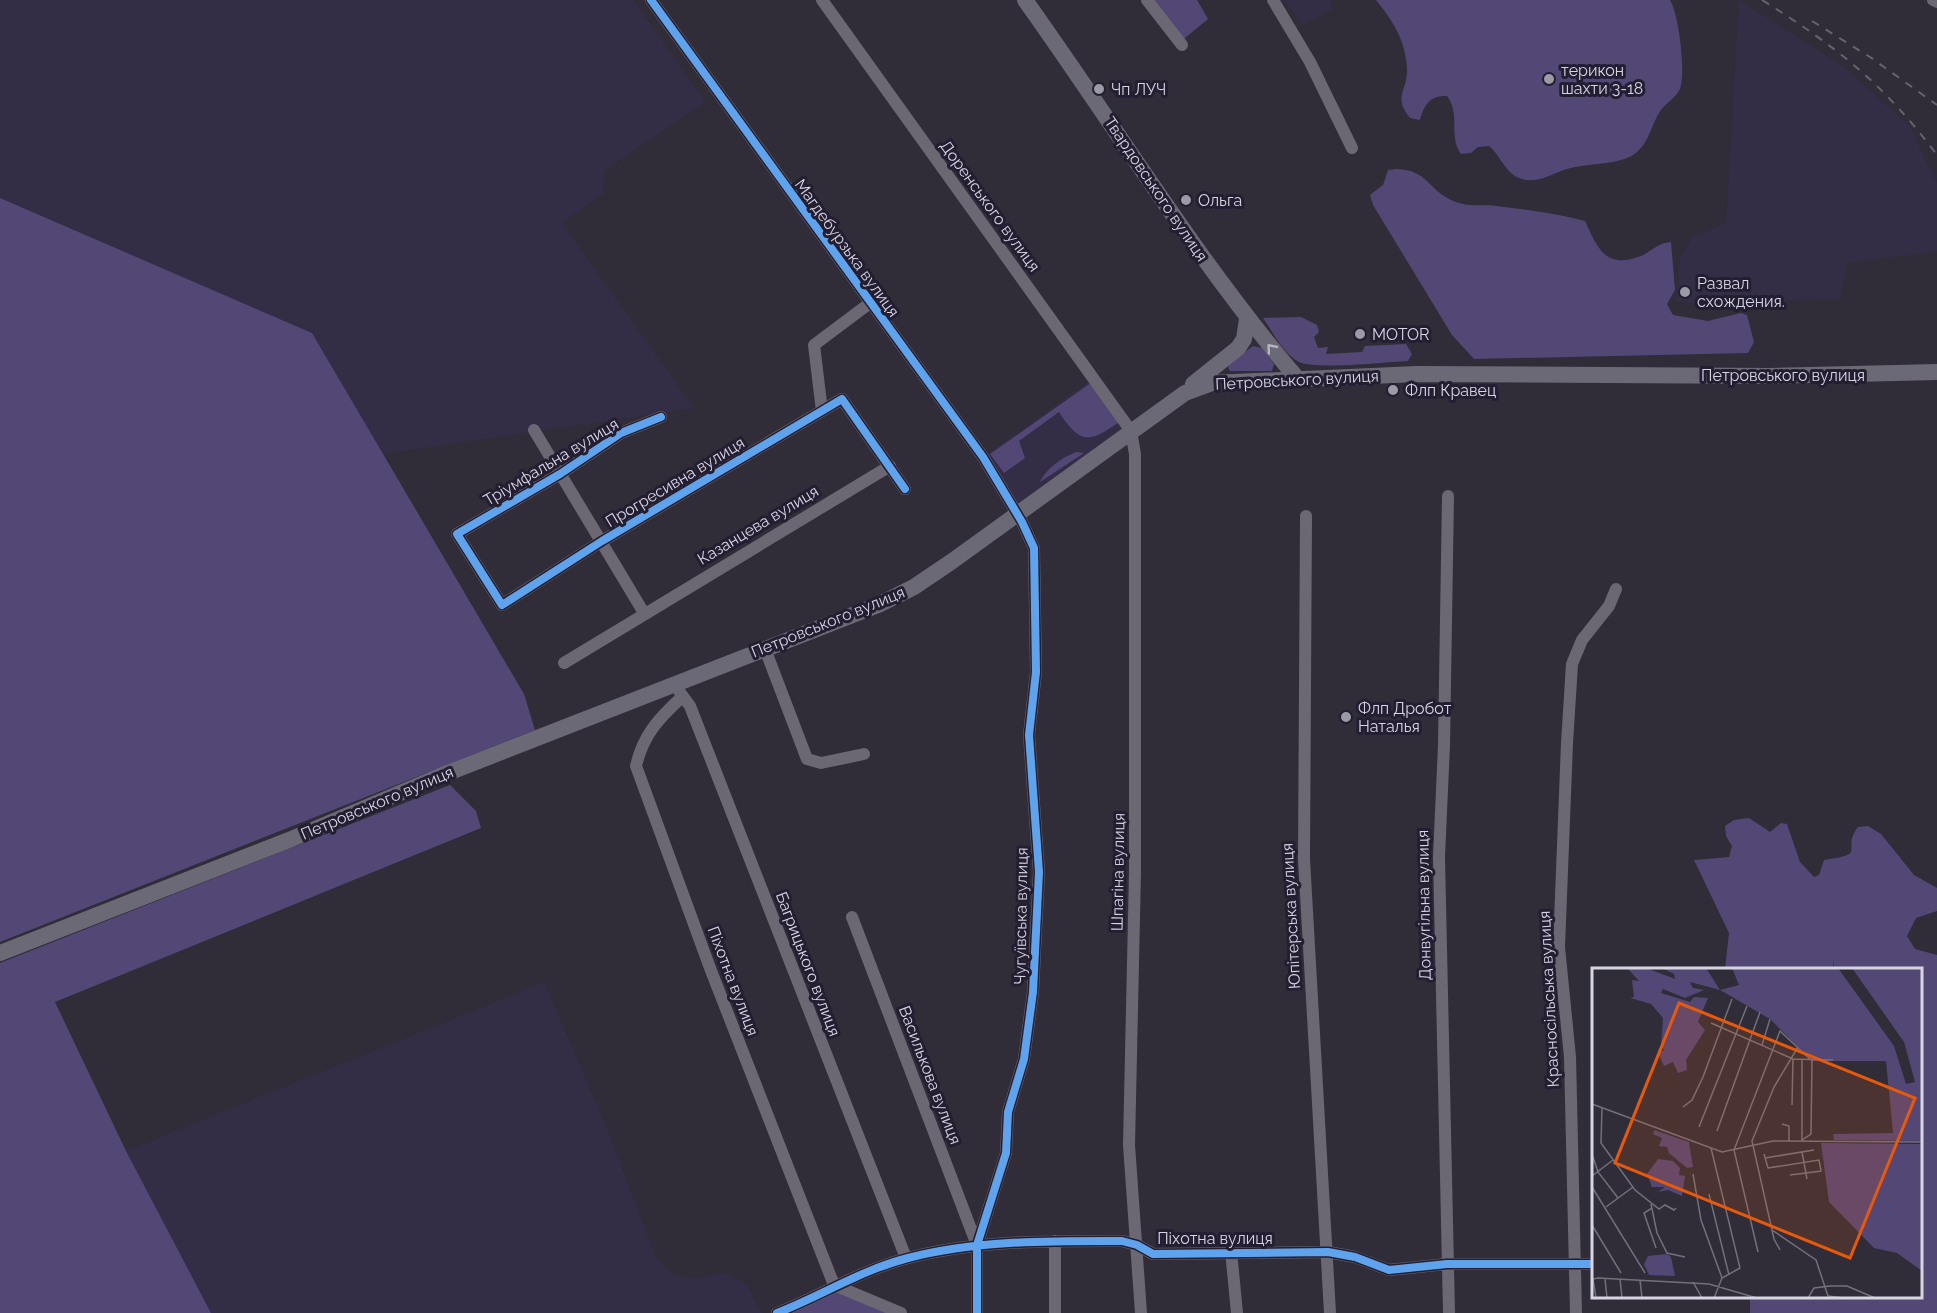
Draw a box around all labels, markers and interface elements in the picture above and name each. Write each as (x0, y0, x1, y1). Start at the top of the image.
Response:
place label: терикон шахти 3-18 (1561, 61, 1643, 98)
marker: терикон шахти 3-18 (1542, 72, 1556, 86)
place label: Чп ЛУЧ (1111, 80, 1166, 99)
marker: Чп ЛУЧ (1092, 82, 1106, 96)
street label: Твардовського вулиця (1101, 113, 1211, 265)
street label: Доренського вулиця (936, 137, 1044, 275)
street label: Магдебурзька вулиця (791, 175, 903, 321)
place label: Ольга (1198, 191, 1242, 210)
marker: Ольга (1179, 193, 1193, 207)
place label: Развал схождения. (1697, 274, 1785, 311)
marker: Развал схождения. (1678, 285, 1692, 299)
place label: MOTOR (1372, 325, 1429, 344)
marker: MOTOR (1353, 327, 1367, 341)
one-way arrow (1268, 344, 1279, 355)
street label: Петровського вулиця (1215, 366, 1379, 394)
street label: Петровського вулиця (1701, 366, 1865, 385)
place label: Флп Кравец (1405, 381, 1496, 400)
marker: Флп Кравец (1386, 383, 1400, 397)
street label: Тріумфальна вулиця (480, 414, 622, 510)
street label: Прогресивна вулиця (602, 433, 748, 531)
street label: Казанцева вулиця (694, 481, 822, 569)
street label: Петровського вулиця (748, 582, 908, 662)
place label: Флп Дробот Наталья (1358, 699, 1452, 736)
marker: Флп Дробот Наталья (1339, 710, 1353, 724)
street label: Петровського вулиця (298, 762, 456, 844)
street label: Шпагіна вулиця (1107, 813, 1129, 931)
street label: Донвугільна вулиця (1413, 830, 1435, 980)
street label: Юпітерська вулиця (1278, 843, 1304, 989)
street label: Чугуївська вулиця (1010, 847, 1032, 985)
street label: Багрицького вулиця (772, 889, 844, 1039)
street label: Красносільська вулиця (1535, 910, 1563, 1088)
street label: Піхотна вулиця (703, 924, 763, 1038)
inset map (1592, 968, 1922, 1298)
street label: Василькова вулиця (895, 1003, 965, 1147)
street label: Піхотна вулиця (1157, 1229, 1273, 1248)

